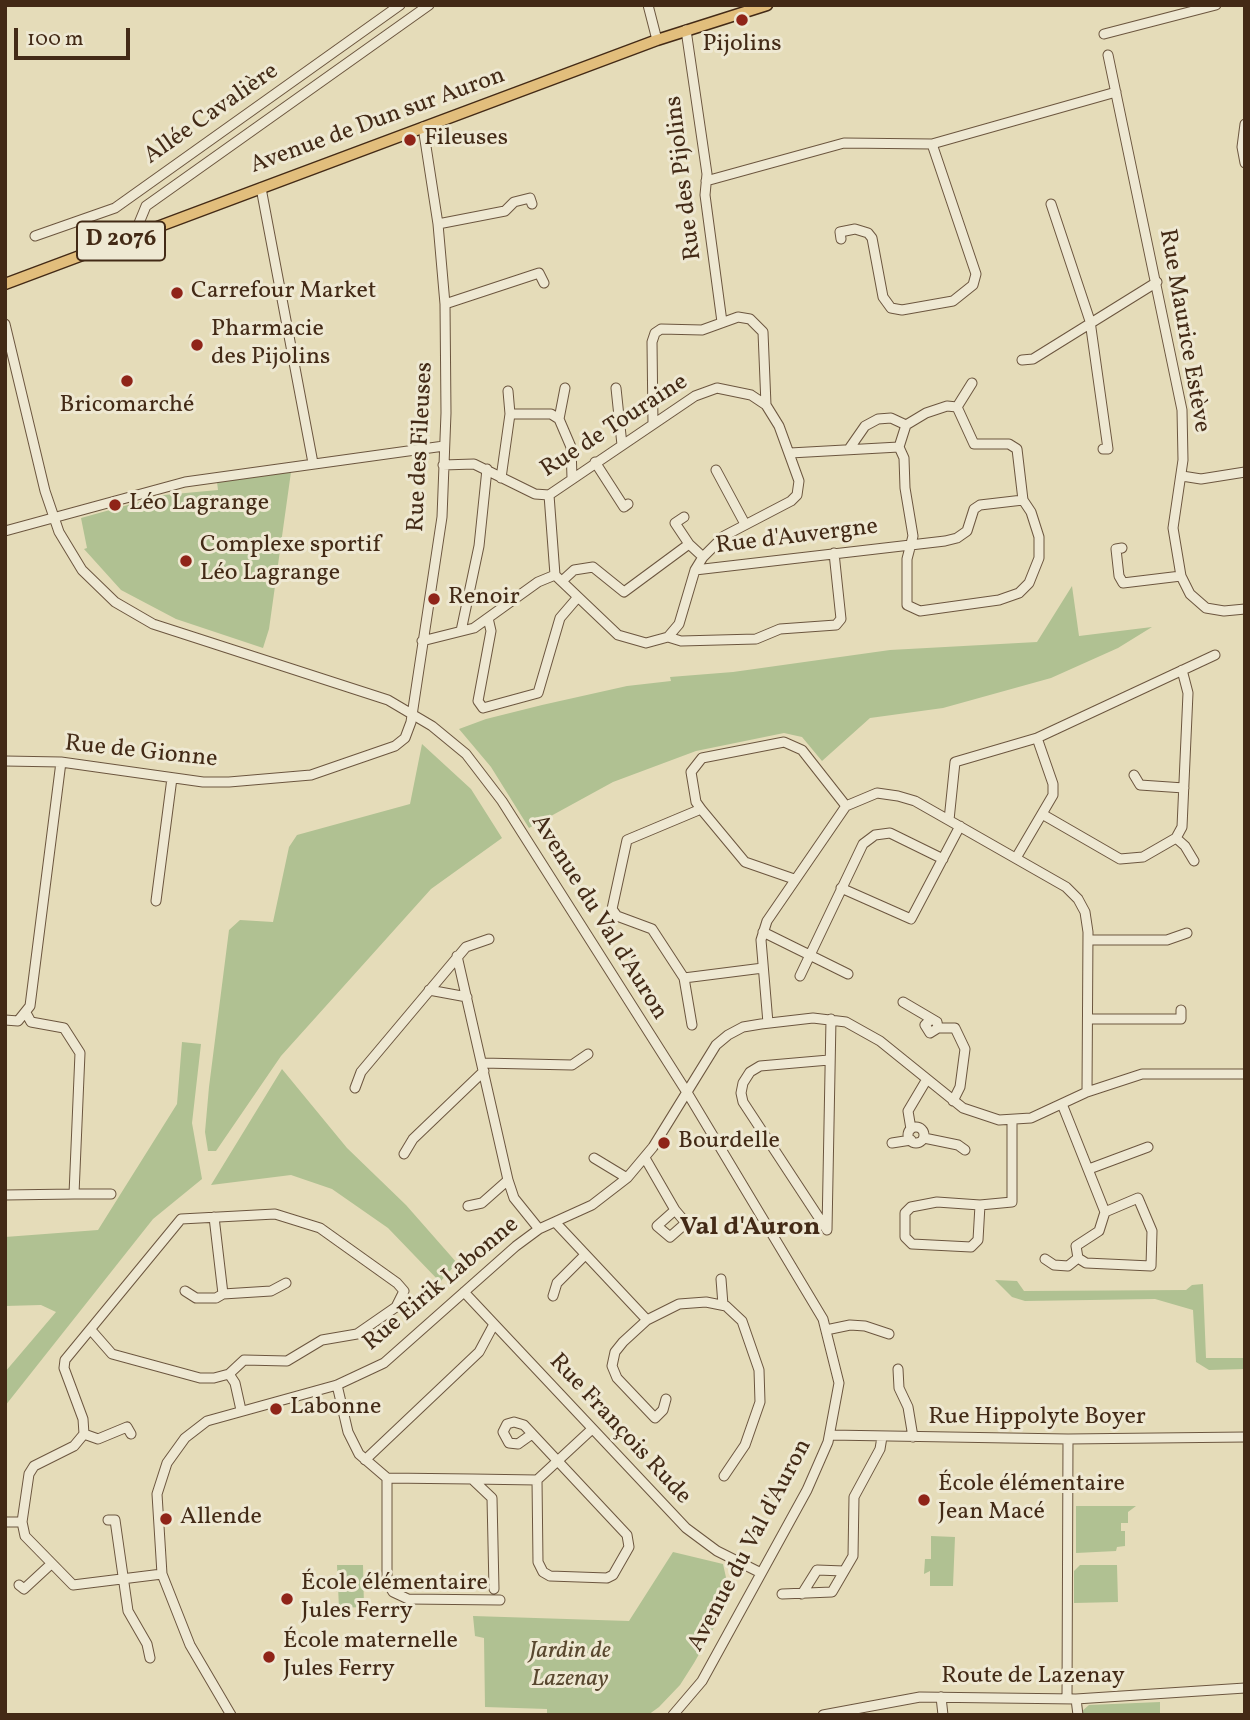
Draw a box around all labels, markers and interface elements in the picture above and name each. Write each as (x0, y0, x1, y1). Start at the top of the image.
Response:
marker: Pijolins (734, 12, 750, 28)
scale bar (18, 14, 133, 58)
text: 100 m (27, 25, 84, 54)
place label: Pijolins (702, 32, 782, 60)
street label: Allée Cavalière (139, 58, 285, 172)
street label: Avenue de Dun sur Auron (247, 62, 509, 182)
street label: Rue des Pijolins (661, 94, 709, 262)
place label: Fileuses (424, 126, 508, 154)
marker: Fileuses (402, 132, 418, 148)
road number: D 2076 (77, 222, 165, 260)
street label: Rue Maurice Estève (1151, 227, 1215, 435)
place label: Carrefour Market (191, 279, 376, 307)
marker: Carrefour Market (169, 285, 185, 301)
place label: Pharmacie des Pijolins (211, 317, 330, 373)
marker: Pharmacie des Pijolins (189, 337, 205, 353)
street label: Rue des Fileuses (403, 361, 441, 533)
street label: Rue de Touraine (536, 369, 694, 485)
marker: Bricomarché (119, 373, 135, 389)
place label: Bricomarché (60, 393, 194, 421)
place label: Léo Lagrange (129, 491, 269, 519)
marker: Léo Lagrange (107, 497, 123, 513)
street label: Rue d'Auvergne (714, 514, 880, 562)
place label: Complexe sportif Léo Lagrange (200, 533, 381, 589)
marker: Complexe sportif Léo Lagrange (178, 553, 194, 569)
place label: Renoir (448, 585, 520, 613)
marker: Renoir (426, 591, 442, 607)
street label: Rue de Gionne (63, 731, 219, 775)
street label: Avenue du Val d'Auron (523, 810, 673, 1026)
place label: Bourdelle (678, 1129, 780, 1157)
marker: Bourdelle (656, 1135, 672, 1151)
street label: Rue Eirik Labonne (358, 1212, 526, 1358)
district label: Val d'Auron (680, 1213, 820, 1245)
street label: Rue François Rude (542, 1349, 696, 1511)
place label: Labonne (290, 1395, 381, 1423)
marker: Labonne (268, 1401, 284, 1417)
street label: Rue Hippolyte Boyer (928, 1405, 1146, 1433)
street label: Avenue du Val d'Auron (683, 1435, 819, 1657)
place label: École élémentaire Jean Macé (938, 1472, 1125, 1528)
marker: École élémentaire Jean Macé (916, 1492, 932, 1508)
place label: Allende (180, 1505, 262, 1533)
marker: Allende (158, 1511, 174, 1527)
place label: École élémentaire Jules Ferry (301, 1571, 488, 1627)
marker: École élémentaire Jules Ferry (279, 1591, 295, 1607)
place label: École maternelle Jules Ferry (283, 1629, 458, 1685)
park label: Jardin de Lazenay (529, 1639, 611, 1695)
marker: École maternelle Jules Ferry (261, 1649, 277, 1665)
street label: Route de Lazenay (941, 1664, 1125, 1692)

